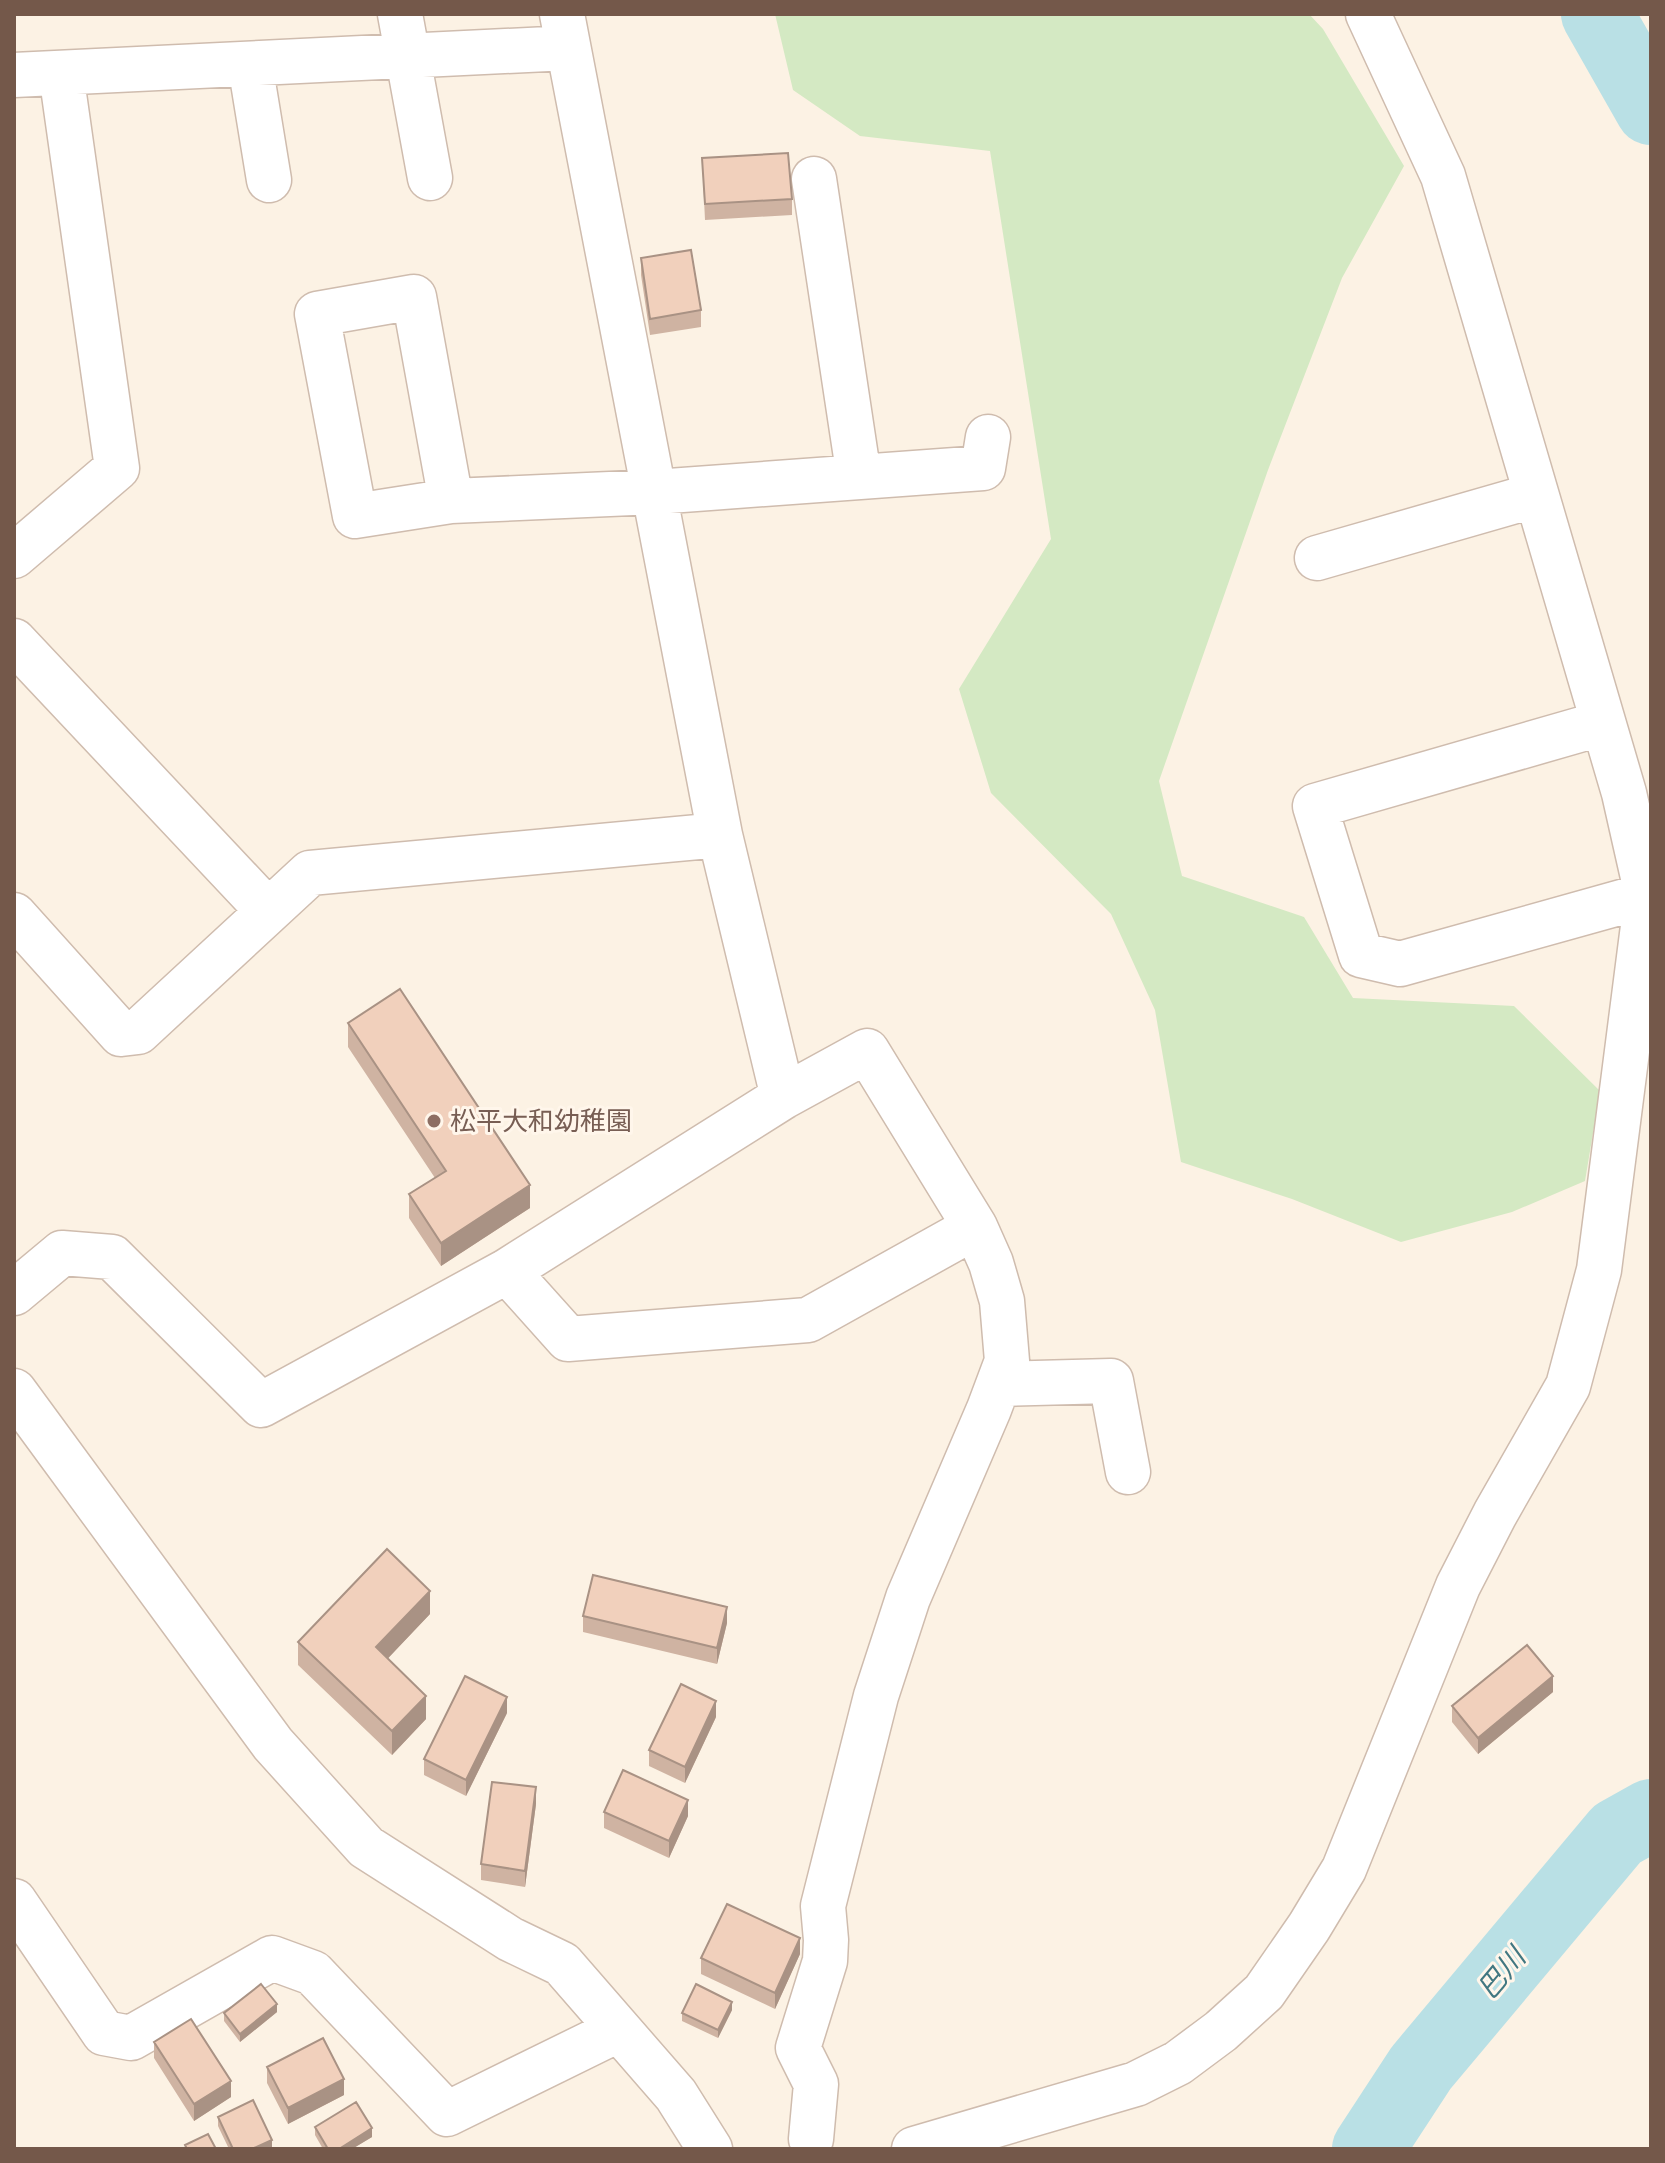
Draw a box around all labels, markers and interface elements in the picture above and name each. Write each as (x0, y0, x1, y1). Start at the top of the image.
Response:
place label: 松平大和幼稚園 (450, 1104, 632, 1137)
marker: 松平大和幼稚園 (425, 1112, 443, 1130)
water label: 巴川 (1468, 1937, 1535, 2006)

